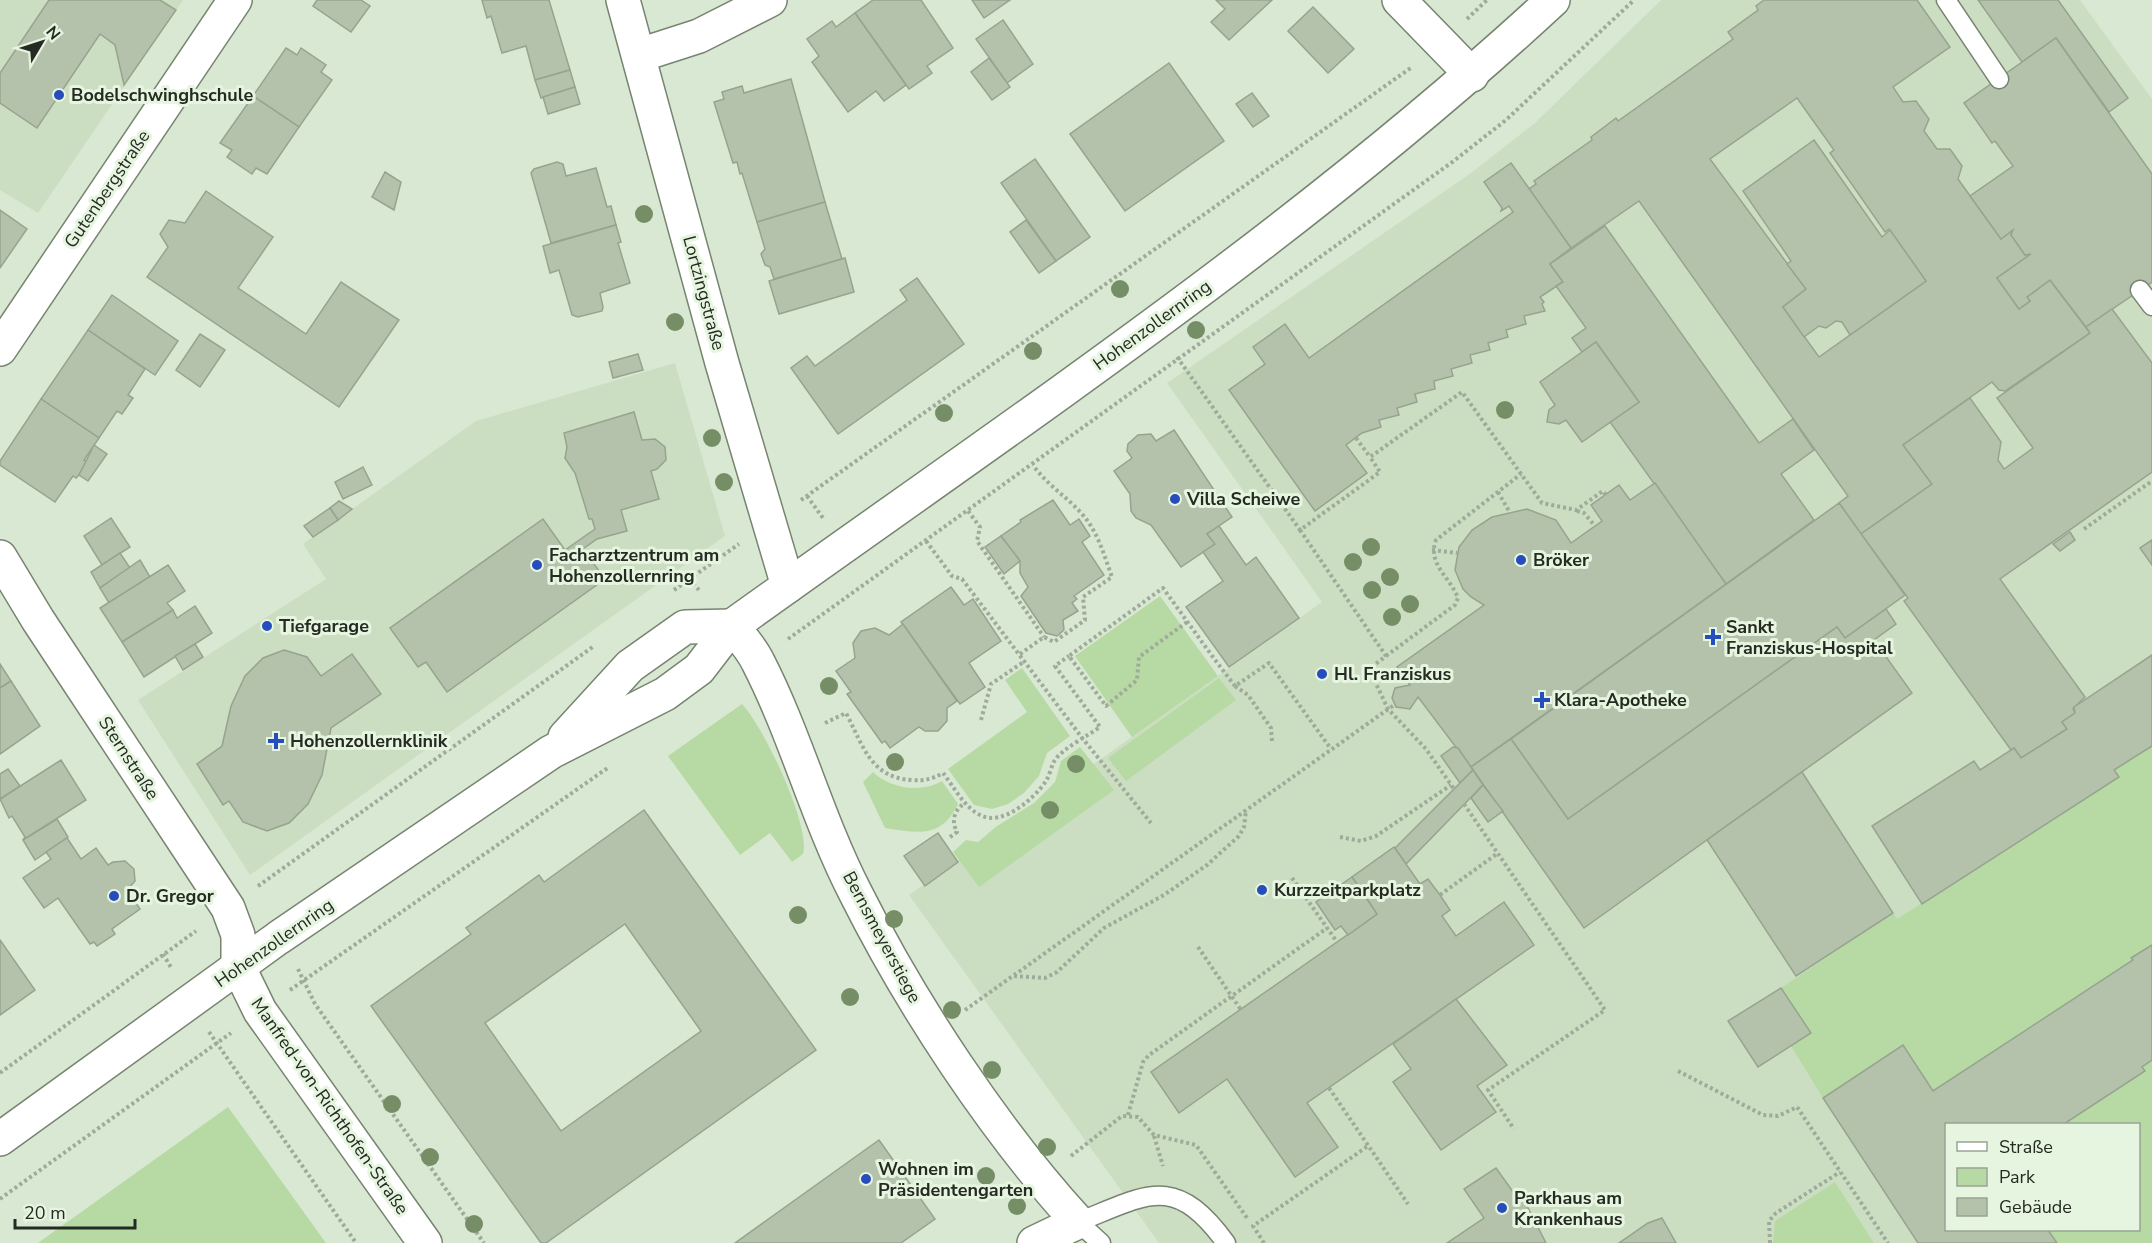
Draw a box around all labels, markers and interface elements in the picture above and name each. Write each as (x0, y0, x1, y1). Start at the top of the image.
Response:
north arrow (12, 12, 72, 72)
text: N (41, 22, 65, 45)
place label: Bodelschwinghschule (71, 83, 253, 107)
marker: Bodelschwinghschule (52, 88, 66, 102)
street label: Gutenbergstraße (59, 125, 155, 253)
street label: Lortzingstraße (677, 233, 731, 353)
street label: Hohenzollernring (1088, 274, 1216, 376)
place label: Villa Scheiwe (1186, 487, 1301, 511)
marker: Villa Scheiwe (1168, 492, 1182, 506)
place label: Facharztzentrum am Hohenzollernring (549, 543, 719, 588)
place label: Bröker (1533, 548, 1589, 572)
marker: Bröker (1514, 553, 1528, 567)
marker: Facharztzentrum am Hohenzollernring (530, 558, 544, 572)
place label: Tiefgarage (279, 614, 369, 638)
place label: Sankt Franziskus-Hospital (1726, 615, 1893, 660)
marker: Tiefgarage (260, 619, 274, 633)
marker: Sankt Franziskus-Hospital (1704, 628, 1722, 646)
place label: Hl. Franziskus (1334, 662, 1451, 686)
marker: Hl. Franziskus (1315, 667, 1329, 681)
place label: Klara-Apotheke (1554, 688, 1687, 712)
marker: Klara-Apotheke (1535, 693, 1549, 707)
street label: Sternstraße (93, 712, 165, 804)
place label: Hohenzollernklinik (290, 729, 448, 753)
marker: Hohenzollernklinik (267, 732, 285, 750)
street label: Bernsmeyerstiege (837, 867, 927, 1007)
place label: Kurzzeitparkplatz (1274, 878, 1421, 902)
marker: Kurzzeitparkplatz (1255, 883, 1269, 897)
place label: Dr. Gregor (126, 884, 214, 908)
marker: Dr. Gregor (107, 889, 121, 903)
street label: Hohenzollernring (210, 893, 338, 993)
street label: Manfred-von-Richthofen-Straße (246, 993, 414, 1219)
legend (1945, 1123, 2140, 1231)
text: Straße (1999, 1135, 2053, 1159)
place label: Wohnen im Präsidentengarten (878, 1157, 1033, 1202)
text: Park (1999, 1165, 2036, 1189)
marker: Wohnen im Präsidentengarten (859, 1172, 873, 1186)
place label: Parkhaus am Krankenhaus (1514, 1186, 1623, 1231)
scale bar (15, 1192, 135, 1230)
text: Gebäude (1999, 1195, 2072, 1219)
text: 20 m (24, 1201, 66, 1225)
marker: Parkhaus am Krankenhaus (1495, 1201, 1509, 1215)

